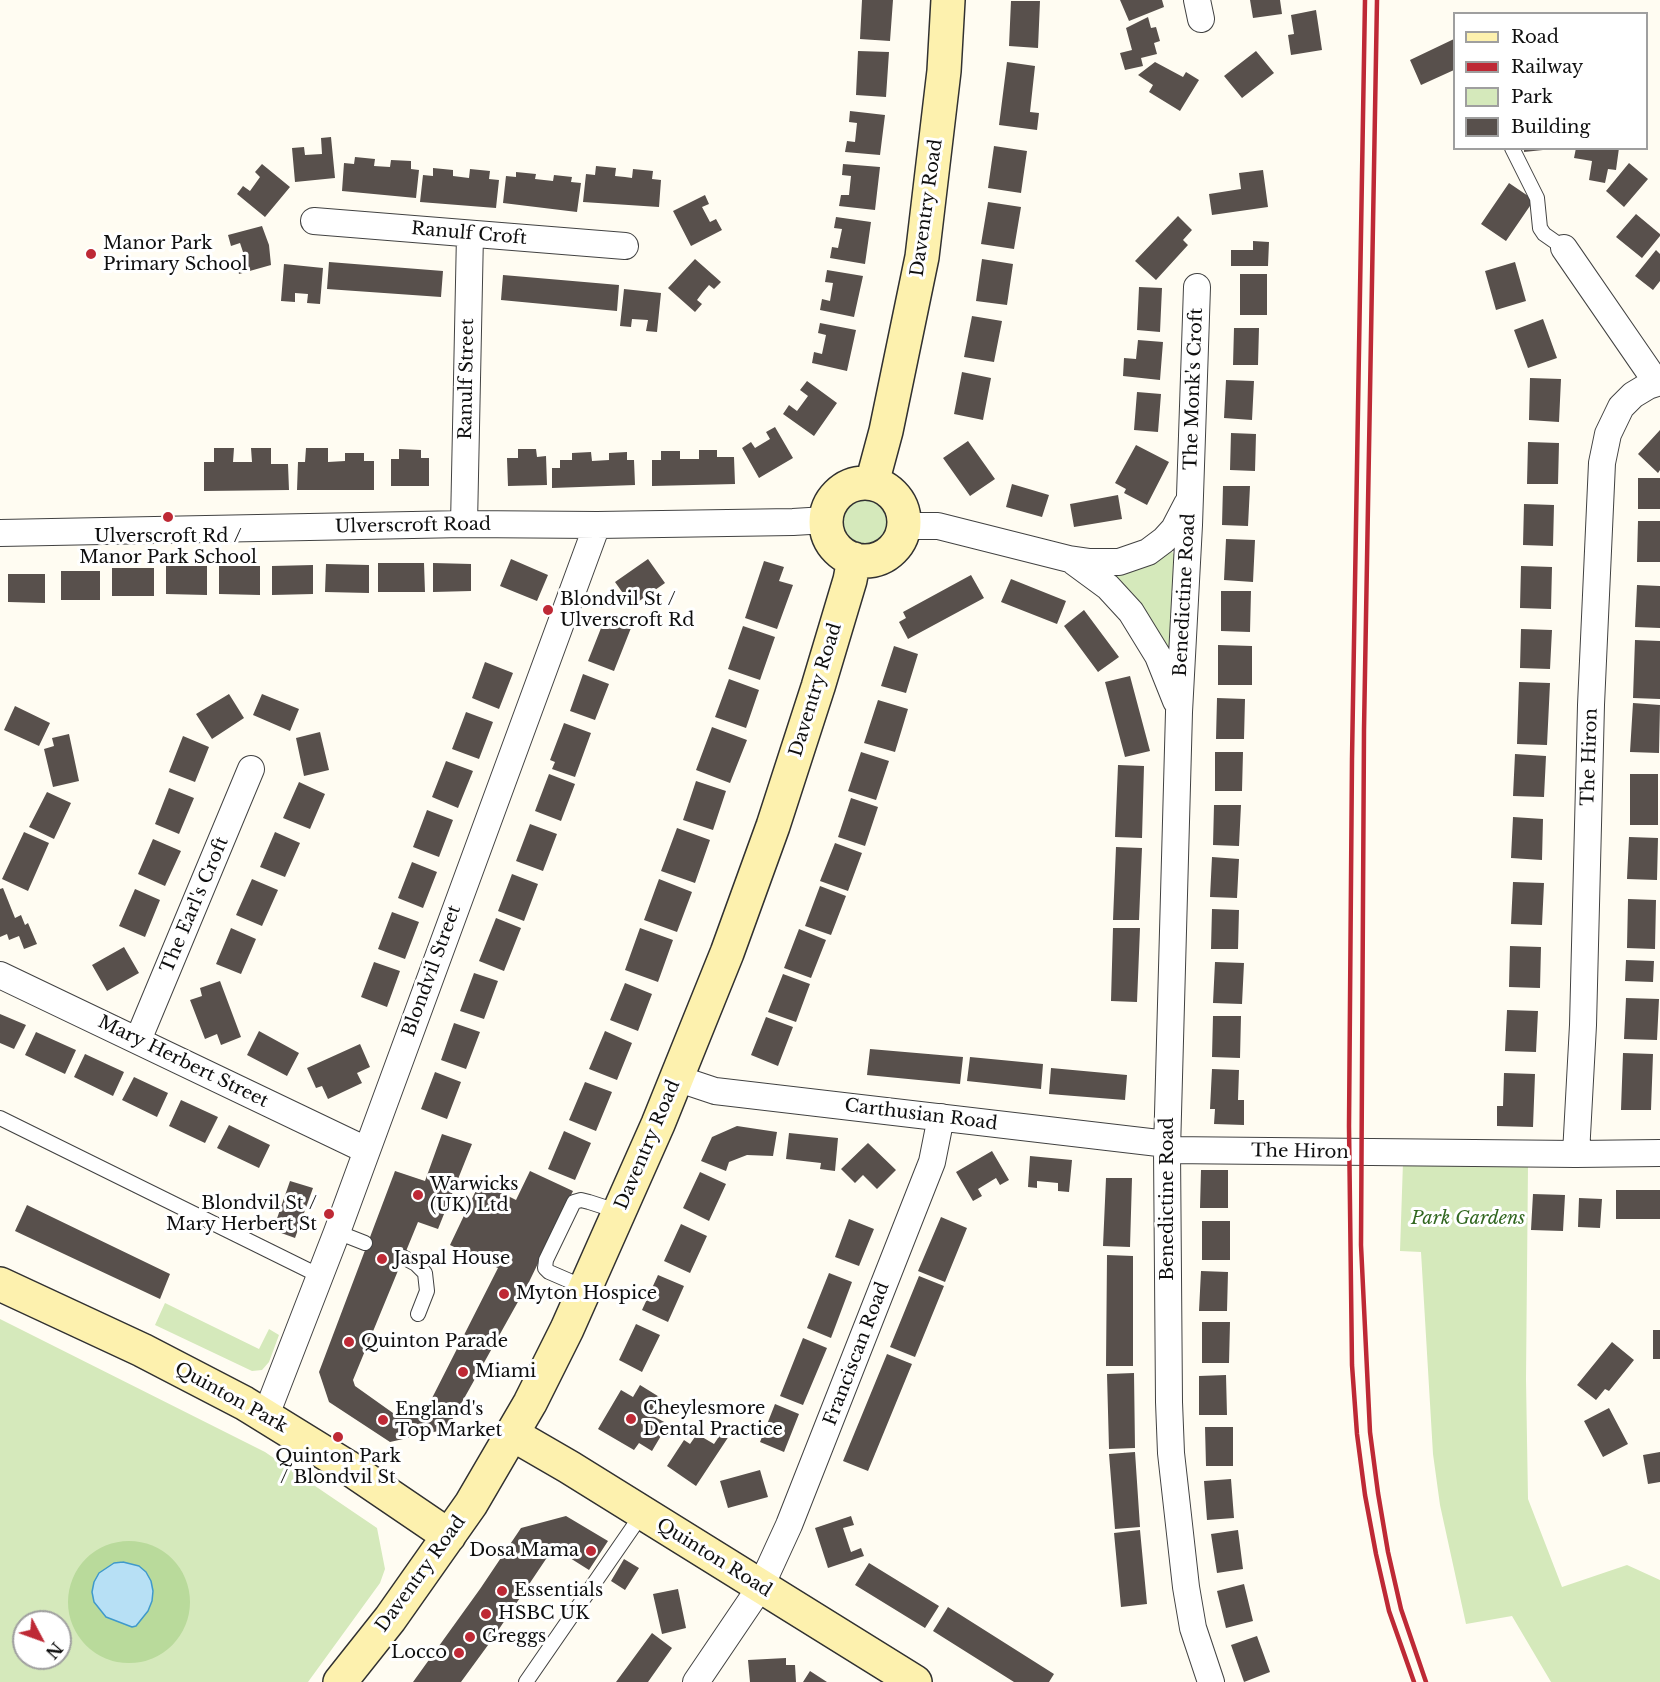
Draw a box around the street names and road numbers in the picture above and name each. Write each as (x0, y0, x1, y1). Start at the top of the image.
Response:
street label: Daventry Road (907, 138, 947, 278)
street label: Ranulf Croft (410, 218, 528, 250)
street label: The Monk's Croft (1180, 308, 1208, 470)
street label: Ranulf Street (455, 318, 479, 440)
street label: Benedictine Road (1170, 513, 1200, 677)
street label: Ulverscroft Road (335, 514, 491, 538)
street label: Daventry Road (785, 621, 847, 759)
street label: The Hiron (1578, 708, 1602, 806)
street label: The Earl's Croft (157, 834, 233, 976)
street label: Blondvil Street (398, 902, 466, 1040)
street label: Mary Herbert Street (94, 1011, 272, 1113)
street label: Daventry Road (611, 1077, 685, 1213)
street label: Carthusian Road (843, 1095, 999, 1135)
street label: Benedictine Road (1157, 1117, 1179, 1281)
street label: The Hiron (1251, 1140, 1349, 1164)
street label: Franciscan Road (820, 1279, 894, 1429)
street label: Quinton Park (171, 1358, 291, 1438)
street label: Daventry Road (372, 1512, 470, 1636)
street label: Quinton Road (652, 1514, 776, 1602)

